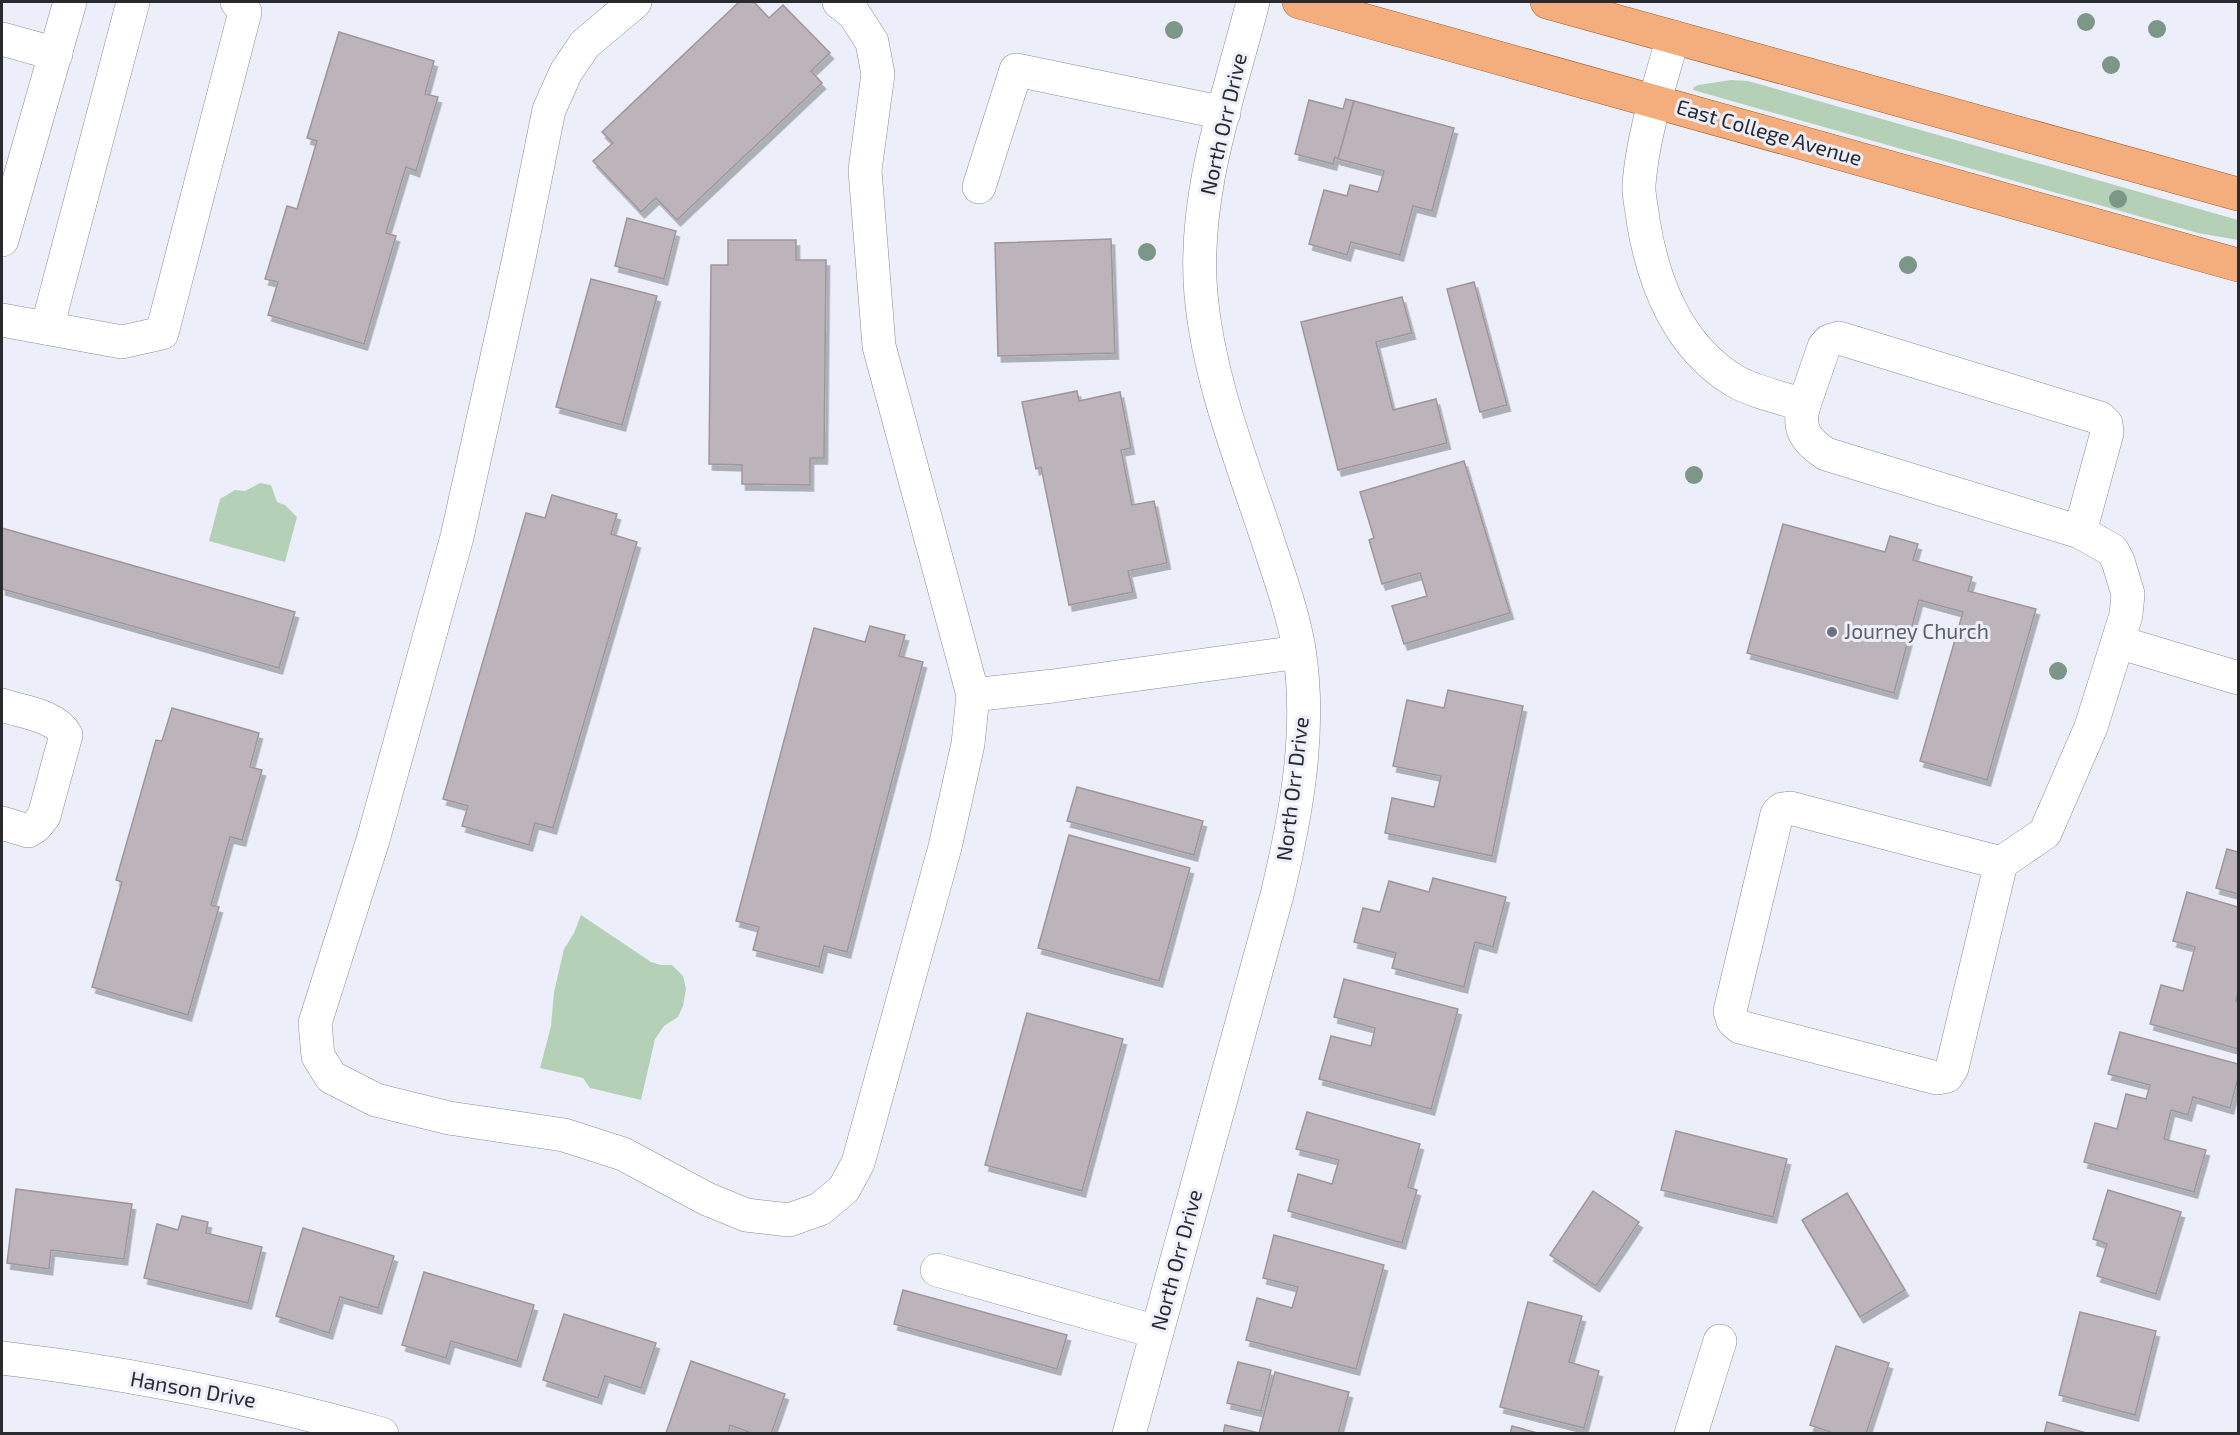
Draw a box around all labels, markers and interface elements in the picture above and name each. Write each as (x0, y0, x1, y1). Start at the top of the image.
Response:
street label: North Orr Drive (1194, 50, 1251, 197)
street label: East College Avenue (1674, 93, 1865, 170)
place label: Journey Church (1844, 618, 1989, 643)
marker: Journey Church (1825, 625, 1839, 639)
street label: North Orr Drive (1270, 715, 1313, 862)
street label: North Orr Drive (1145, 1186, 1206, 1333)
street label: Hanson Drive (129, 1365, 258, 1412)

